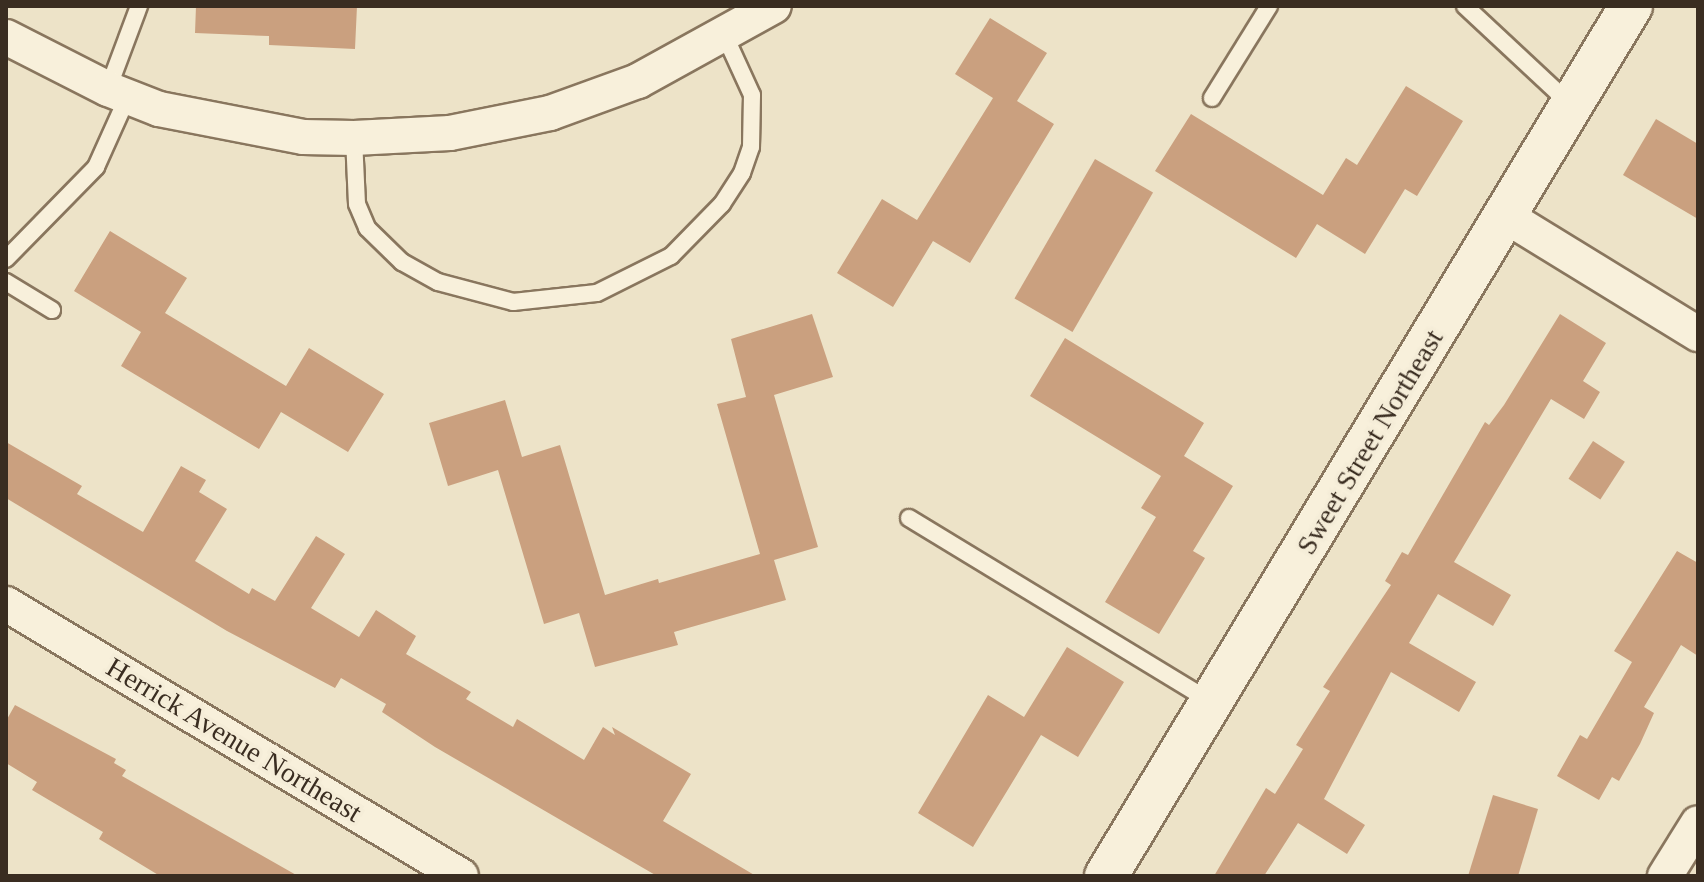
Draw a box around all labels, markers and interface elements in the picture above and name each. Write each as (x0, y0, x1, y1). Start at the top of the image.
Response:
street label: Sweet Street Northeast (1290, 323, 1450, 561)
street label: Herrick Avenue Northeast (100, 650, 368, 830)

